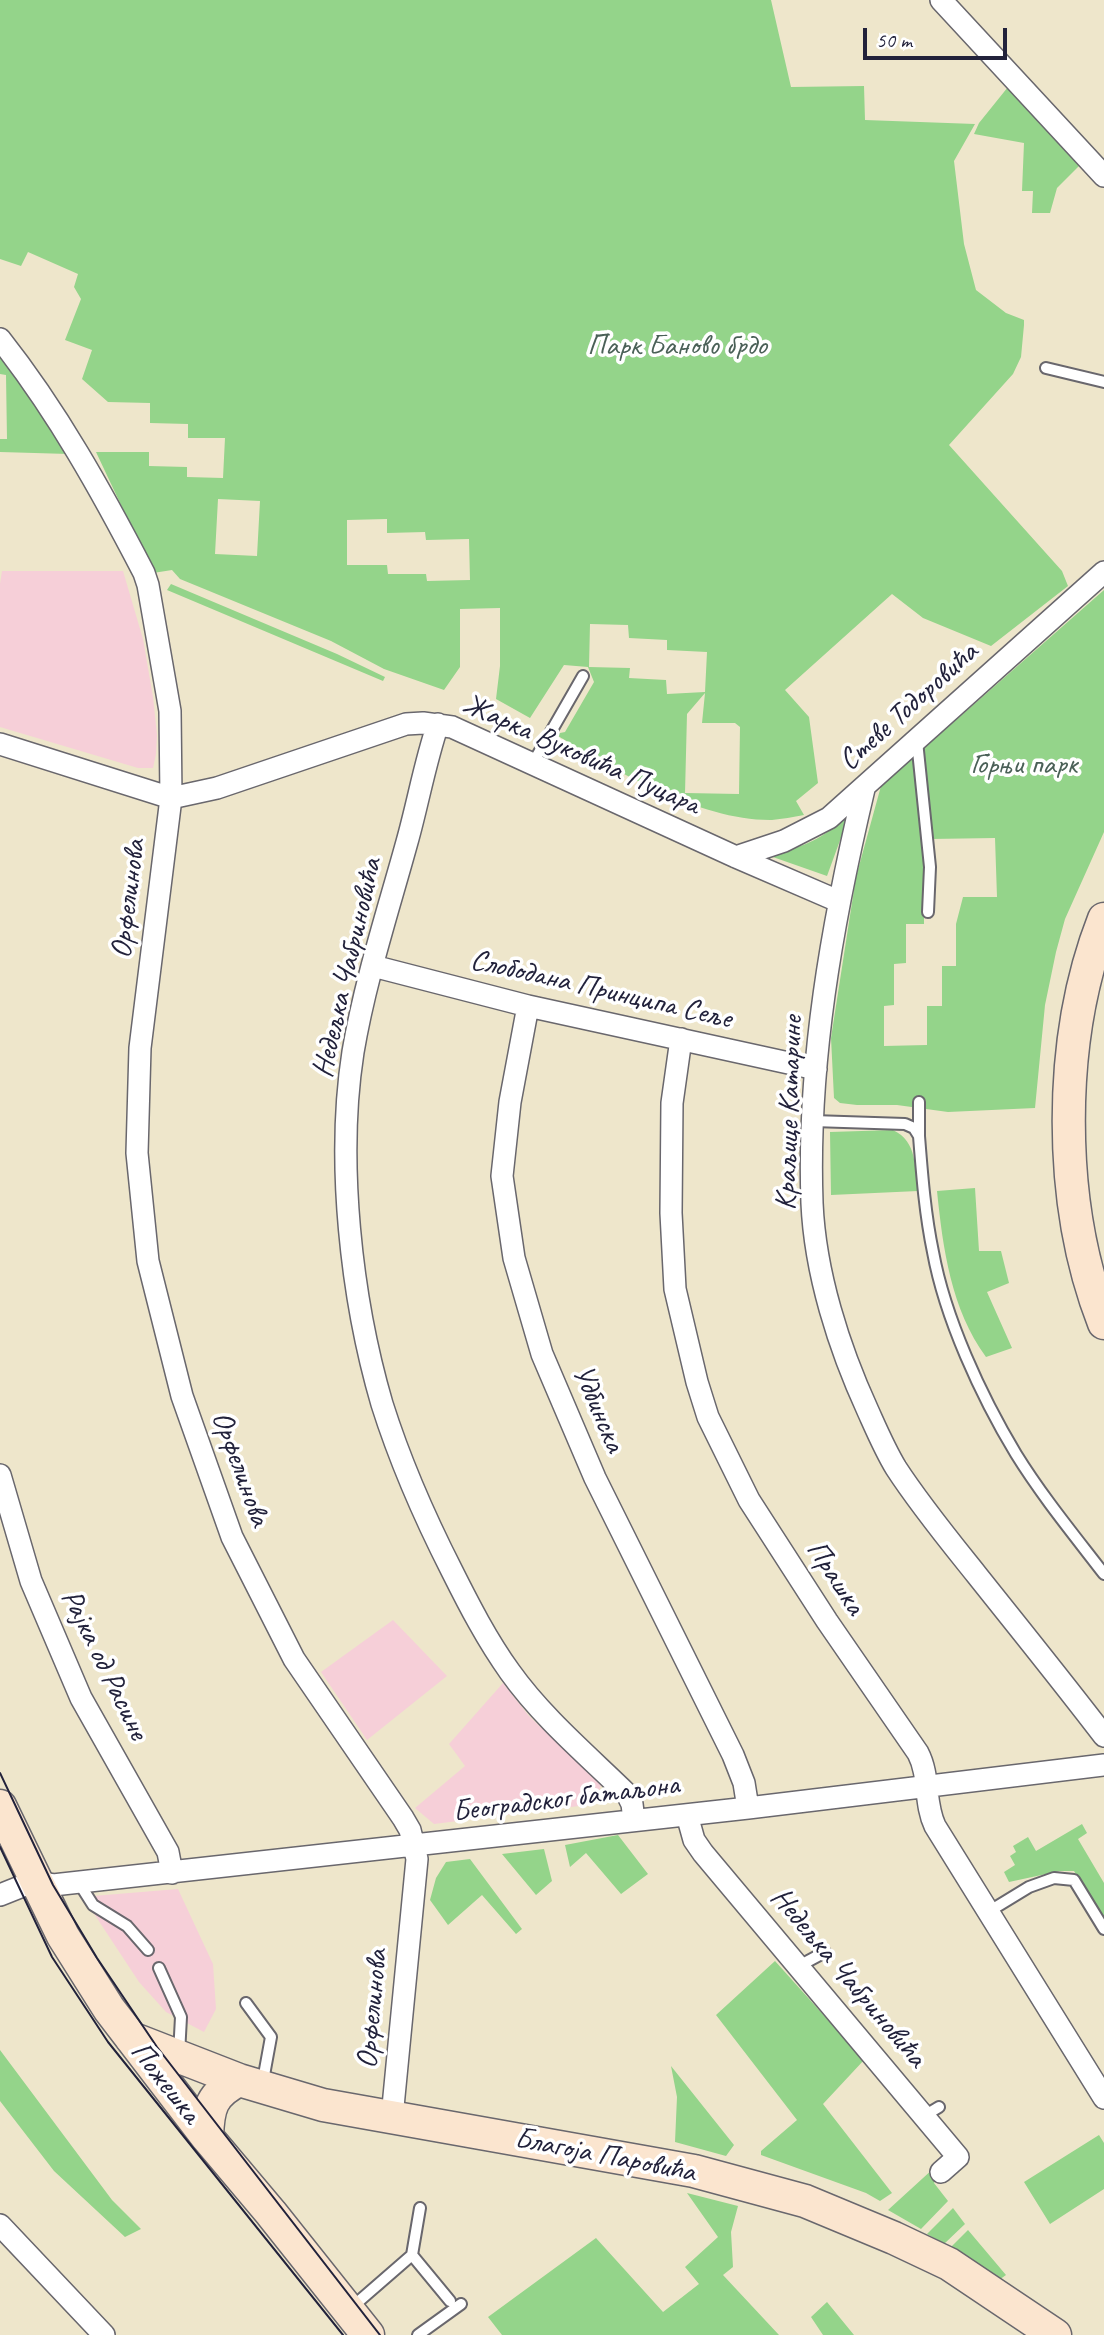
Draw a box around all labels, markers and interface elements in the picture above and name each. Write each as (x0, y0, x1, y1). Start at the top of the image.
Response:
scale bar (866, 14, 1010, 58)
text: 50 m (876, 27, 912, 53)
park label: Парк Баново брдо (587, 328, 767, 364)
street label: Стеве Тодоровића (832, 635, 986, 779)
street label: Жарка Вуковића Пуцара (457, 687, 705, 823)
park label: Горњи парк (970, 747, 1078, 783)
street label: Орфелинова (104, 838, 154, 960)
street label: Недељка Чабриновића (305, 855, 391, 1081)
street label: Слободана Принципа Сеље (467, 942, 735, 1038)
street label: Краљице Катарине (769, 1015, 811, 1211)
street label: Удбинска (564, 1360, 632, 1458)
street label: Орфелинова (203, 1407, 277, 1531)
street label: Прашка (798, 1534, 872, 1622)
street label: Рајка од Расине (52, 1584, 156, 1746)
street label: Београдског батаљона (451, 1767, 681, 1831)
street label: Недељка Чабриновића (762, 1881, 934, 2075)
street label: Орфелинова (350, 1948, 396, 2070)
street label: Пожешка (122, 2035, 208, 2131)
street label: Благоја Паровића (512, 2121, 698, 2191)

